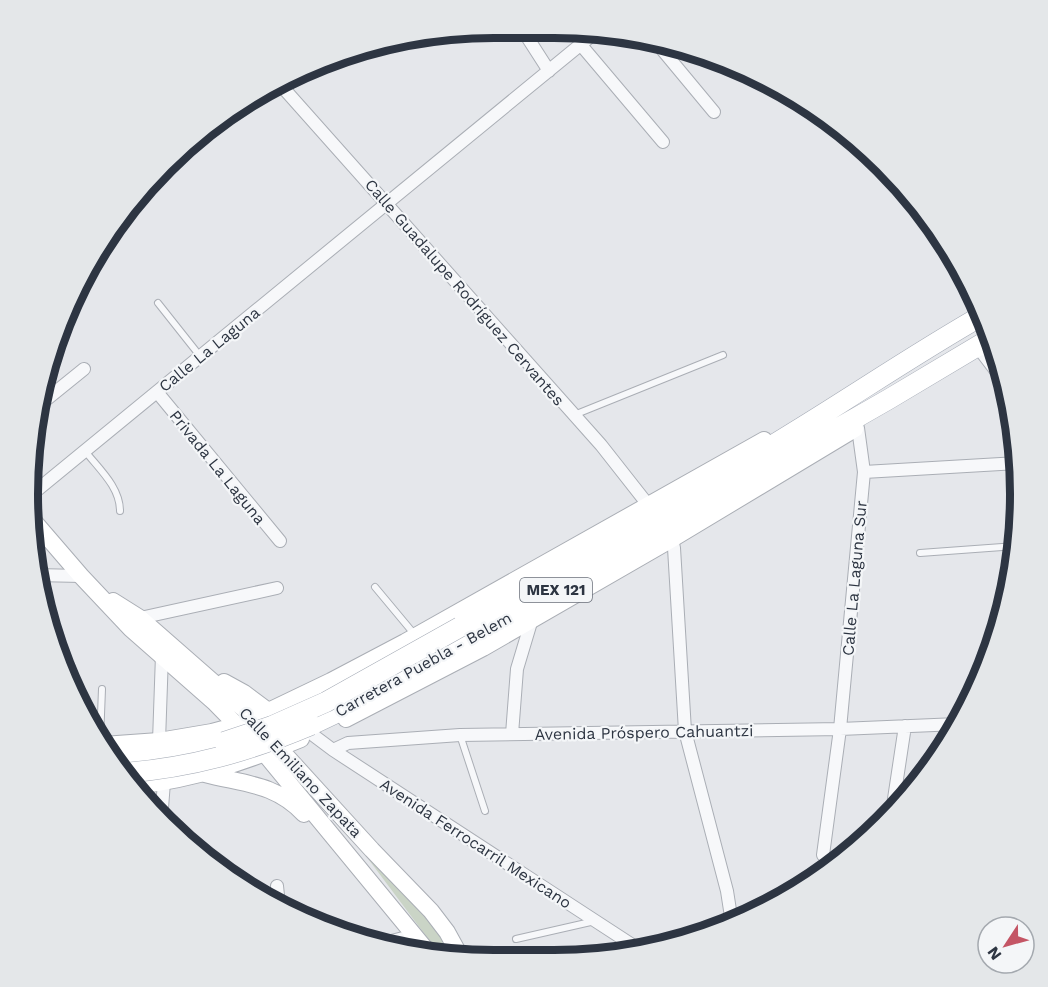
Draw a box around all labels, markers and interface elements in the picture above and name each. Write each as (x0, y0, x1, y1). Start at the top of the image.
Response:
street label: Calle Guadalupe Rodríguez Cervantes (361, 175, 568, 410)
street label: Calle La Laguna (155, 303, 264, 396)
street label: Privada La Laguna (166, 406, 270, 528)
street label: Calle La Laguna Sur (838, 499, 871, 657)
road number: MEX 121 (520, 578, 592, 602)
street label: Carretera Puebla - Belem (332, 608, 515, 721)
street label: Calle Emiliano Zapata (235, 703, 366, 841)
street label: Avenida Próspero Cahuantzi (534, 721, 754, 744)
street label: Avenida Ferrocarril Mexicano (376, 774, 575, 912)
north arrow (976, 915, 1036, 975)
text: N (983, 943, 1005, 964)

